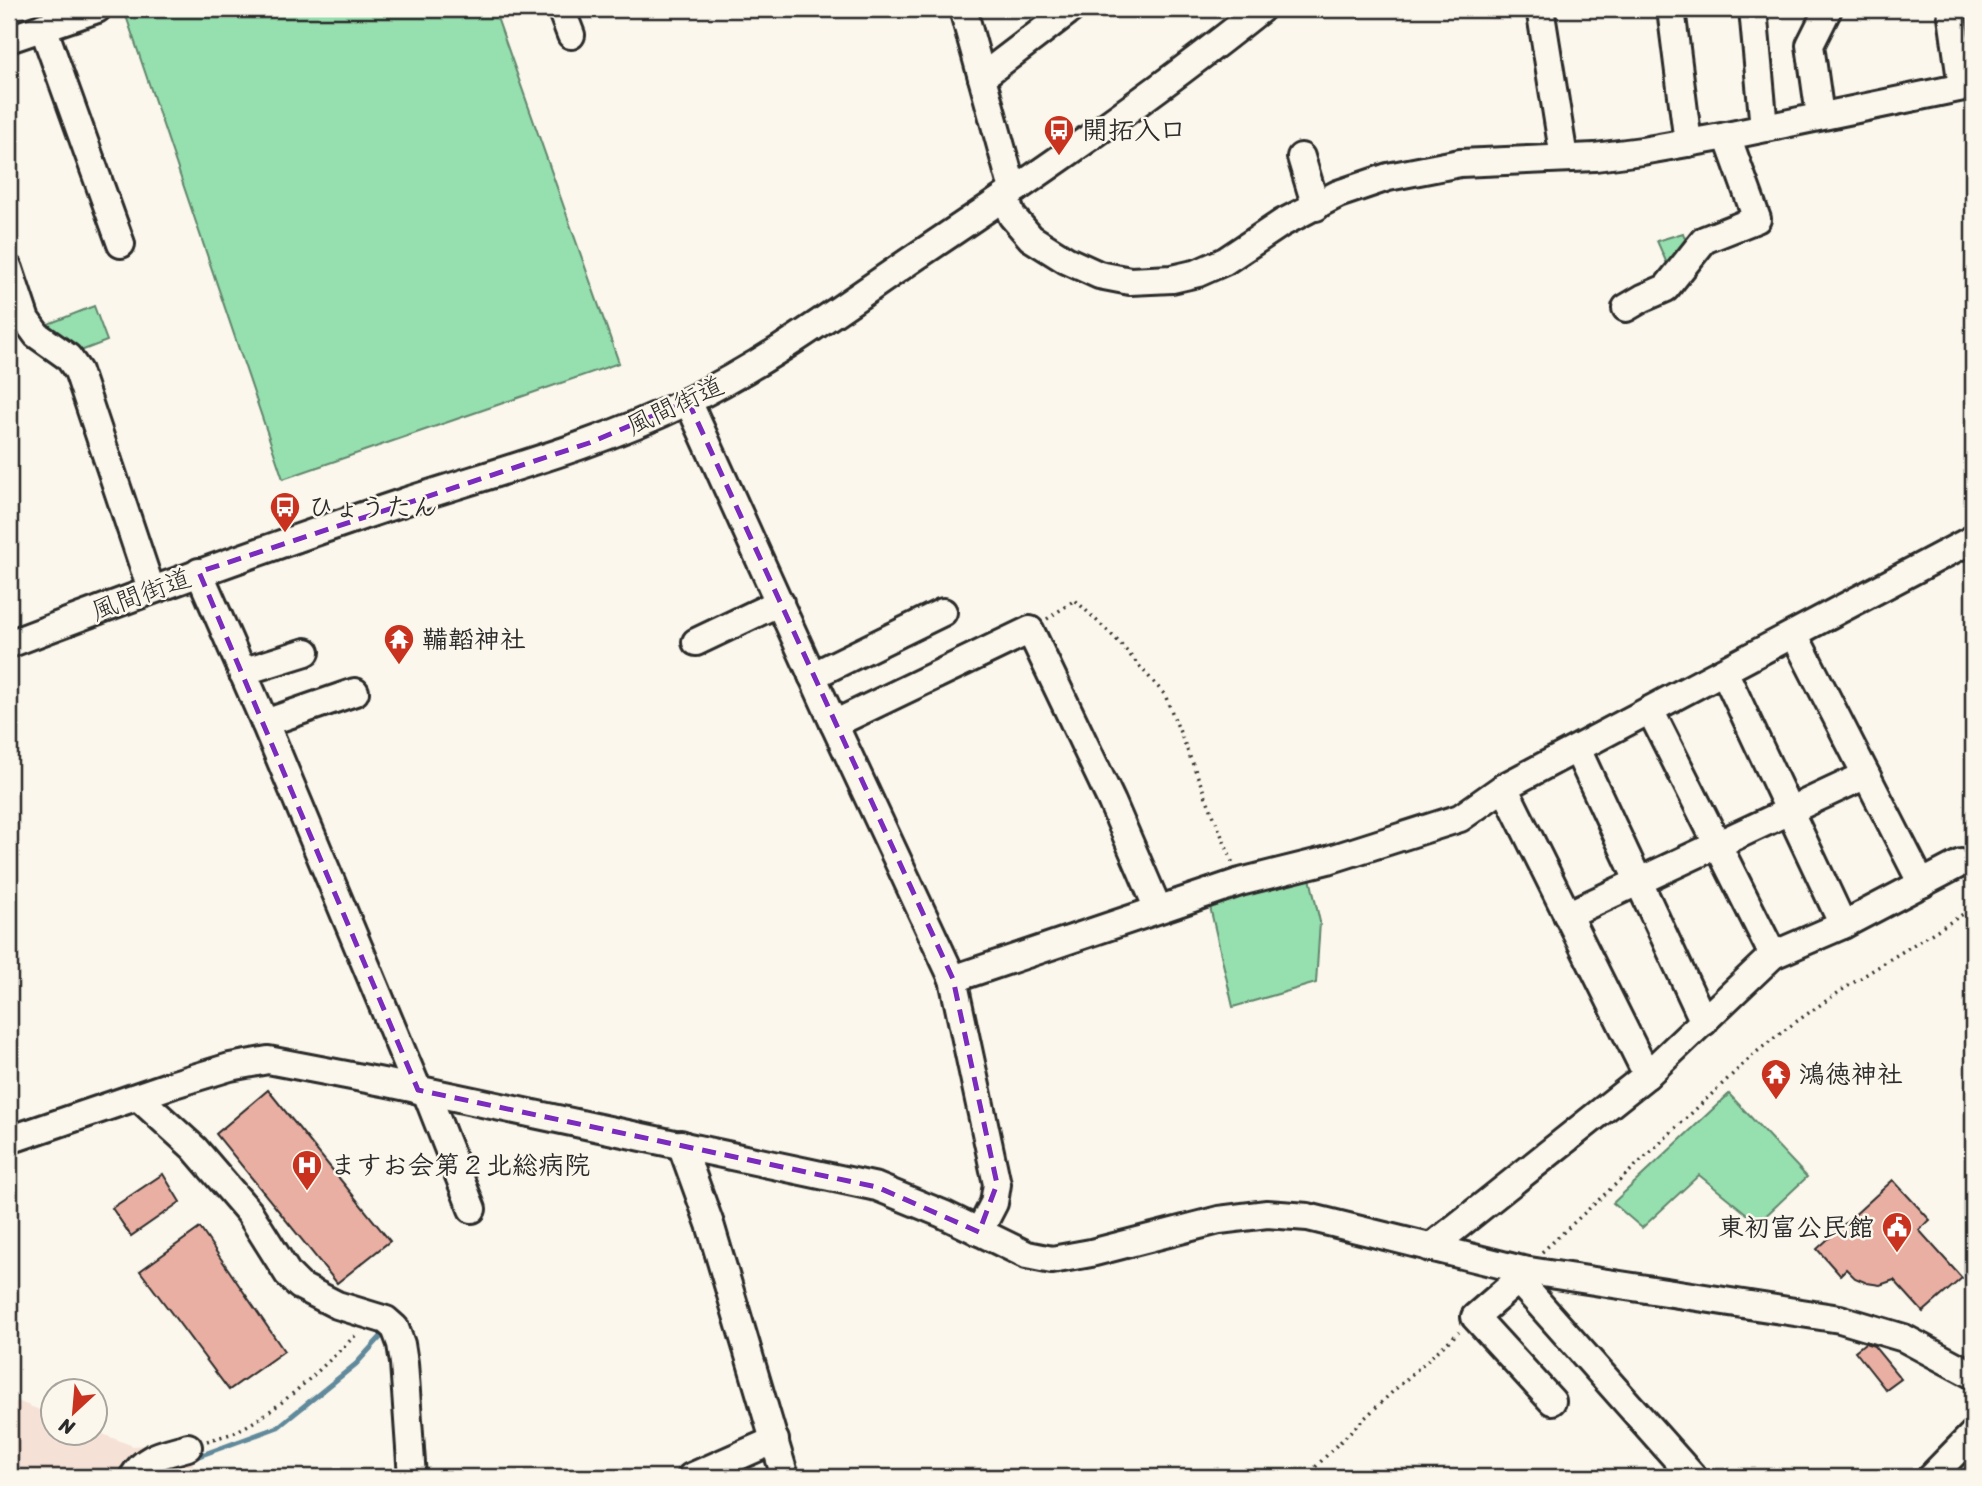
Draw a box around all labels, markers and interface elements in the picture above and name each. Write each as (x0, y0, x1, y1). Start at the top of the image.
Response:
place label: 開拓入口 (1082, 107, 1186, 153)
bus stop icon: 開拓入口 (1042, 113, 1076, 157)
street label: 風間街道 (618, 362, 732, 448)
place label: ひょうたん (308, 484, 438, 530)
bus stop icon: ひょうたん (268, 490, 302, 534)
street label: 風間街道 (84, 555, 198, 633)
place label: 鞴韜神社 (422, 616, 526, 662)
temple icon: 鞴韜神社 (382, 622, 416, 666)
place label: 鴻徳神社 (1799, 1051, 1903, 1097)
temple icon: 鴻徳神社 (1759, 1057, 1793, 1101)
place label: ますお会第２北総病院 (330, 1142, 590, 1188)
hospital icon: ますお会第２北総病院 (290, 1148, 324, 1192)
place label: 東初富公民館 (1718, 1204, 1874, 1250)
public building icon: 東初富公民館 (1880, 1210, 1914, 1254)
north arrow (38, 1378, 108, 1448)
text: N (53, 1409, 81, 1445)

